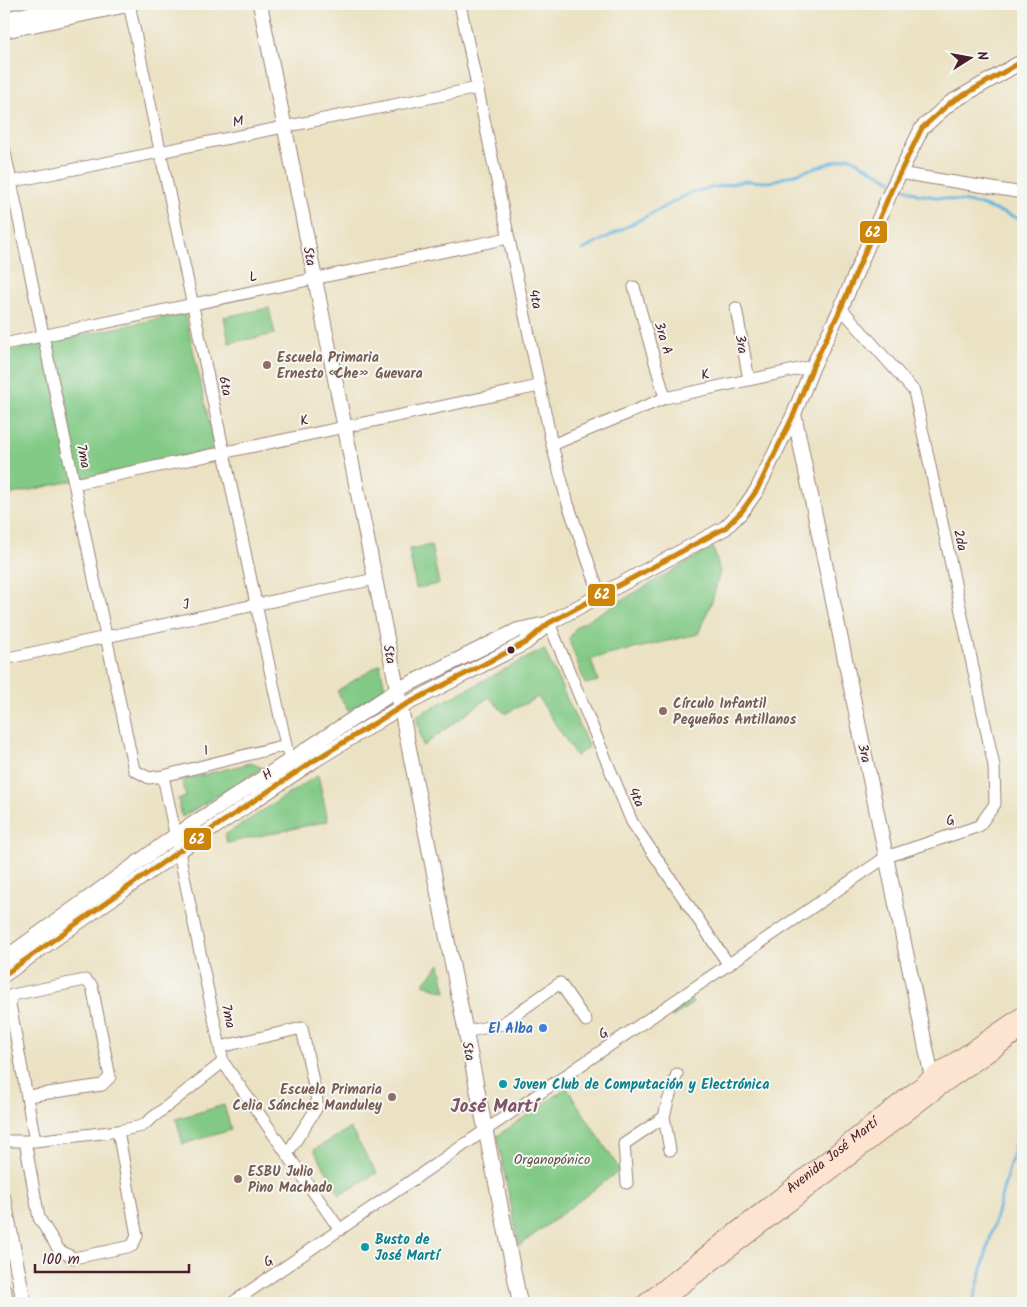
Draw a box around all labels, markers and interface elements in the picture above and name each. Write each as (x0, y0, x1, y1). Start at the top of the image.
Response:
north arrow (944, 32, 994, 82)
text: N (970, 49, 993, 62)
street label: M (231, 110, 246, 134)
line badge: 62 (859, 220, 888, 244)
text: 62 (865, 222, 881, 244)
street label: 5ta (296, 245, 322, 268)
street label: L (247, 265, 259, 289)
street label: 4ta (522, 287, 548, 311)
street label: 3ra A (648, 319, 678, 357)
street label: 3ra (729, 333, 754, 356)
place label: Escuela Primaria Ernesto «Che» Guevara (277, 347, 423, 385)
marker: Escuela Primaria Ernesto «Che» Guevara (261, 359, 273, 371)
street label: K (699, 363, 712, 387)
street label: 6ta (212, 374, 238, 398)
street label: K (298, 409, 311, 433)
street label: 7ma (70, 442, 96, 470)
street label: 2da (947, 527, 973, 553)
line badge: 62 (587, 583, 616, 607)
text: 62 (594, 584, 610, 606)
street label: J (181, 593, 192, 616)
street label: 5ta (376, 643, 402, 666)
unlabelled marker (506, 645, 516, 655)
place label: Círculo Infantil Pequeños Antillanos (673, 693, 797, 731)
marker: Círculo Infantil Pequeños Antillanos (657, 705, 669, 717)
street label: I (201, 740, 211, 762)
street label: 3ra (851, 742, 877, 765)
street label: H (258, 763, 278, 787)
street label: 4ta (622, 784, 650, 811)
street label: G (943, 809, 958, 833)
line badge: 62 (183, 827, 212, 851)
text: 62 (189, 829, 205, 851)
street label: 7ma (215, 1002, 241, 1030)
place label: El Alba (489, 1018, 533, 1040)
marker: El Alba (537, 1022, 549, 1034)
street label: G (594, 1022, 613, 1045)
street label: 5ta (455, 1040, 481, 1063)
place label: Joven Club de Computación y Electrónica (513, 1074, 769, 1096)
marker: Joven Club de Computación y Electrónica (497, 1078, 509, 1090)
place label: Escuela Primaria Celia Sánchez Manduley (233, 1079, 383, 1117)
marker: Escuela Primaria Celia Sánchez Manduley (386, 1091, 398, 1103)
district label: José Martí (450, 1092, 541, 1122)
street label: Avenida José Martí (781, 1111, 885, 1199)
park label: Organopónico (514, 1149, 590, 1171)
place label: ESBU Julio Pino Machado (248, 1161, 333, 1199)
marker: ESBU Julio Pino Machado (232, 1173, 244, 1185)
place label: Busto de José Martí (375, 1229, 442, 1267)
marker: Busto de José Martí (359, 1241, 371, 1253)
scale bar (35, 1242, 189, 1274)
text: 100 m (42, 1248, 80, 1272)
street label: G (259, 1250, 278, 1273)

